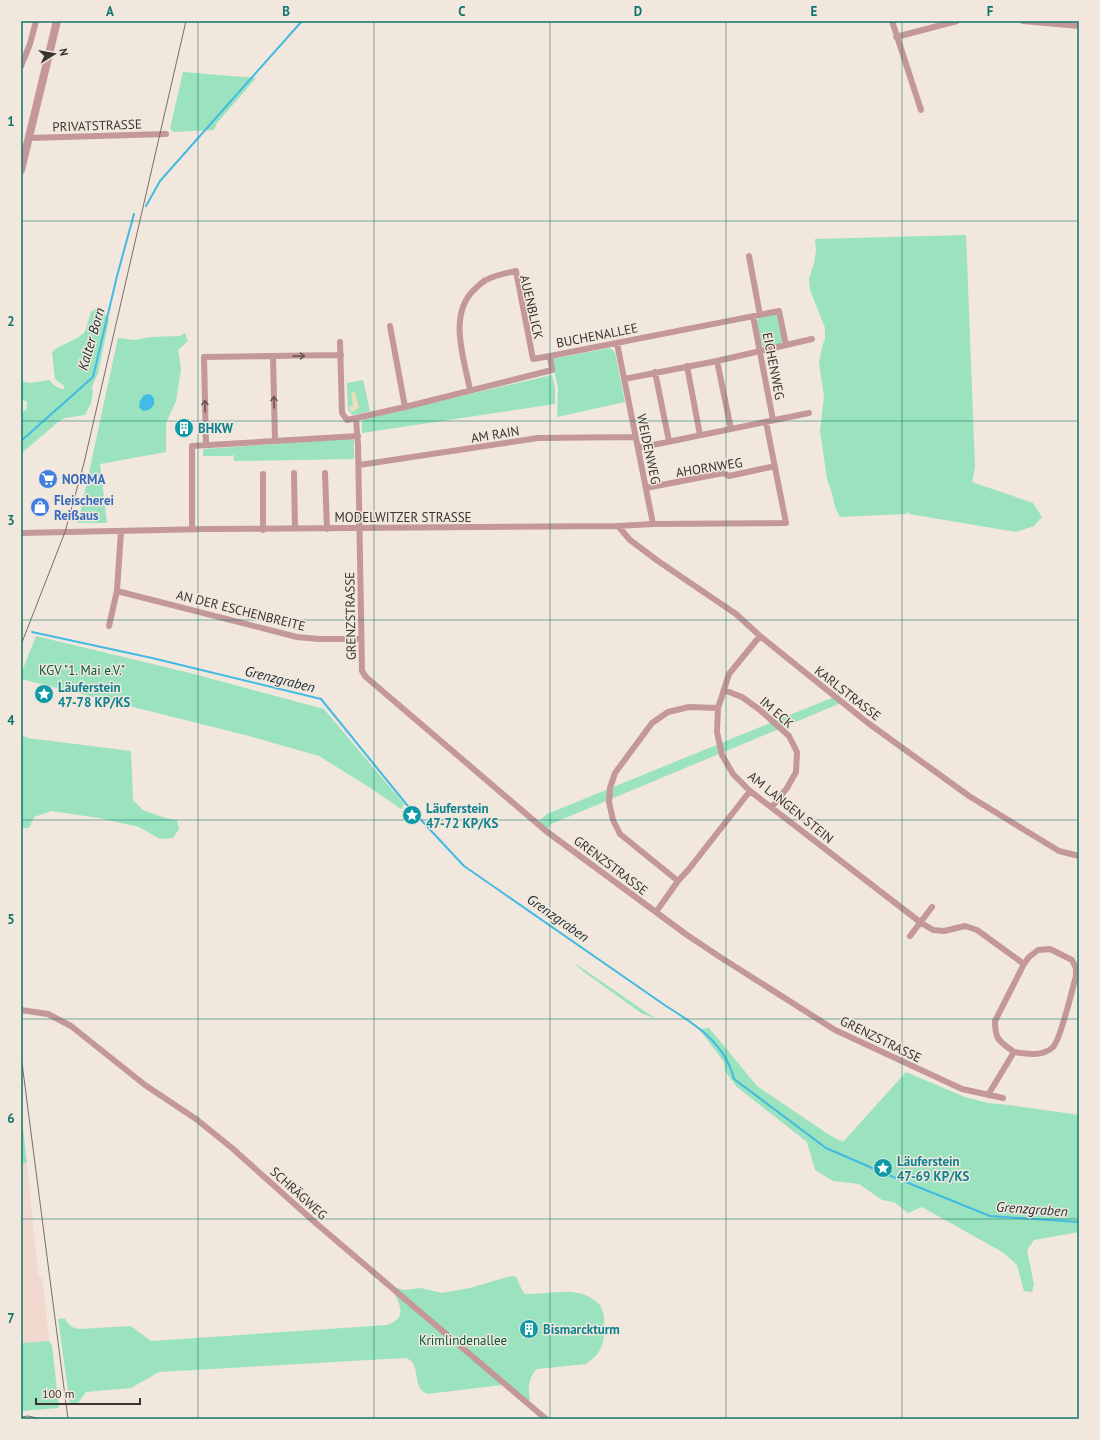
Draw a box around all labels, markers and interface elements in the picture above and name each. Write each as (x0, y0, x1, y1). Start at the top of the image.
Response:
text: A (106, 3, 114, 20)
text: B (282, 3, 290, 20)
text: C (458, 3, 466, 20)
text: D (634, 3, 642, 20)
text: E (811, 3, 818, 20)
text: F (987, 3, 994, 20)
north arrow (34, 34, 74, 74)
text: N (56, 47, 71, 57)
text: 1 (7, 113, 15, 130)
street label: PRIVATSTRASSE (52, 115, 142, 136)
street label: AUENBLICK (516, 273, 547, 341)
water label: Kalter Born (74, 306, 108, 372)
text: 2 (7, 313, 15, 330)
street label: BUCHENALLEE (555, 319, 639, 352)
street label: EICHENWEG (759, 331, 788, 401)
one-way arrow (292, 352, 305, 359)
one-way arrow (271, 396, 278, 409)
one-way arrow (201, 400, 209, 413)
street label: WEIDENWEG (633, 412, 664, 486)
building icon: BHKW (173, 417, 195, 439)
place label: BHKW (198, 420, 234, 437)
street label: AM RAIN (470, 422, 521, 447)
street label: AHORNWEG (674, 454, 744, 481)
supermarket icon: NORMA (37, 468, 59, 490)
place label: NORMA (62, 471, 105, 488)
place label: Fleischerei Reißaus (54, 492, 114, 524)
shop icon: Fleischerei Reißaus (29, 496, 51, 518)
street label: MODELWITZER STRASSE (334, 509, 472, 526)
text: 3 (7, 512, 15, 529)
street label: GRENZSTRASSE (341, 572, 360, 660)
street label: AN DER ESCHENBREITE (175, 586, 307, 635)
park label: KGV "1. Mai e.V." (39, 662, 125, 679)
water label: Grenzgraben (243, 662, 317, 696)
street label: KARLSTRASSE (811, 662, 884, 725)
place label: Läuferstein 47-78 KP/KS (58, 679, 130, 711)
place icon: Läuferstein 47-78 KP/KS (33, 683, 55, 705)
street label: IM ECK (756, 693, 797, 732)
text: 4 (7, 712, 15, 729)
street label: AM LANGEN STEIN (744, 768, 837, 847)
place label: Läuferstein 47-72 KP/KS (426, 800, 498, 832)
place icon: Läuferstein 47-72 KP/KS (401, 804, 423, 826)
street label: GRENZSTRASSE (570, 832, 651, 899)
water label: Grenzgraben (523, 890, 593, 946)
text: 5 (7, 911, 15, 928)
street label: GRENZSTRASSE (837, 1012, 924, 1066)
text: 6 (7, 1110, 15, 1127)
place label: Läuferstein 47-69 KP/KS (897, 1153, 969, 1185)
place icon: Läuferstein 47-69 KP/KS (872, 1157, 894, 1179)
street label: SCHRÄGWEG (266, 1163, 331, 1224)
water label: Grenzgraben (996, 1198, 1068, 1220)
text: 7 (7, 1310, 15, 1327)
building icon: Bismarckturm (518, 1318, 540, 1340)
place label: Bismarckturm (543, 1321, 620, 1338)
park label: Krimlindenallee (419, 1332, 507, 1349)
scale bar (36, 1380, 140, 1406)
text: 100 m (42, 1386, 75, 1401)

